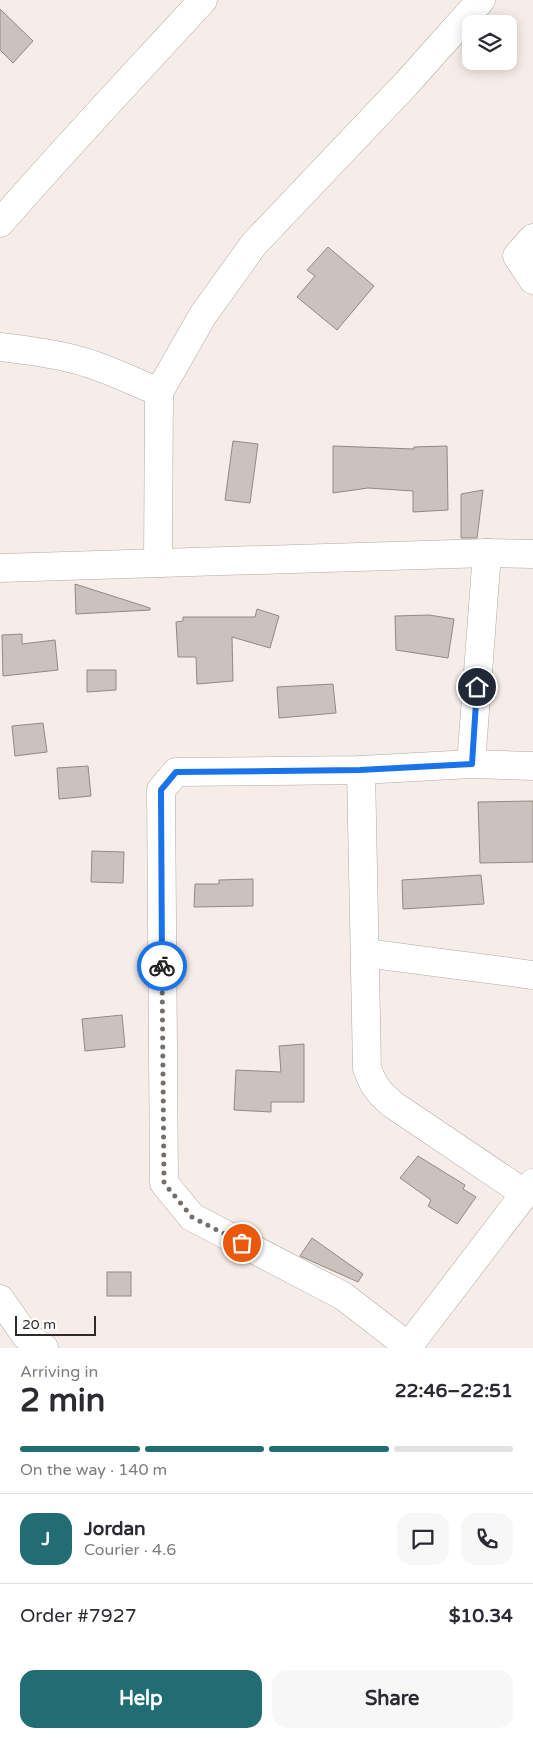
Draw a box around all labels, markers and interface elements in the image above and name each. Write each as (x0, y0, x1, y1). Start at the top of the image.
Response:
map controls (462, 15, 517, 70)
button: layers (462, 15, 517, 70)
pin (456, 666, 498, 708)
icon: home (463, 673, 491, 701)
courier (137, 941, 187, 991)
icon: bike (148, 952, 176, 980)
pin (221, 1222, 263, 1264)
icon: bag (228, 1229, 256, 1257)
scale bar (15, 1313, 96, 1336)
text: 20 m (22, 1316, 56, 1333)
text: Arriving in (20, 1362, 98, 1382)
text: 22:46–22:51 (395, 1380, 513, 1402)
text: 2 min (20, 1382, 105, 1420)
text: On the way · 140 m (20, 1460, 167, 1480)
button: chat (397, 1513, 449, 1565)
button: phone (461, 1513, 513, 1565)
text: Jordan (84, 1518, 146, 1540)
text: J (42, 1528, 50, 1550)
text: Courier · 4.6 (84, 1540, 176, 1560)
text: Order #7927 (20, 1605, 137, 1627)
text: $10.34 (449, 1605, 513, 1627)
button: Help (20, 1670, 262, 1728)
button: Share (272, 1670, 513, 1728)

